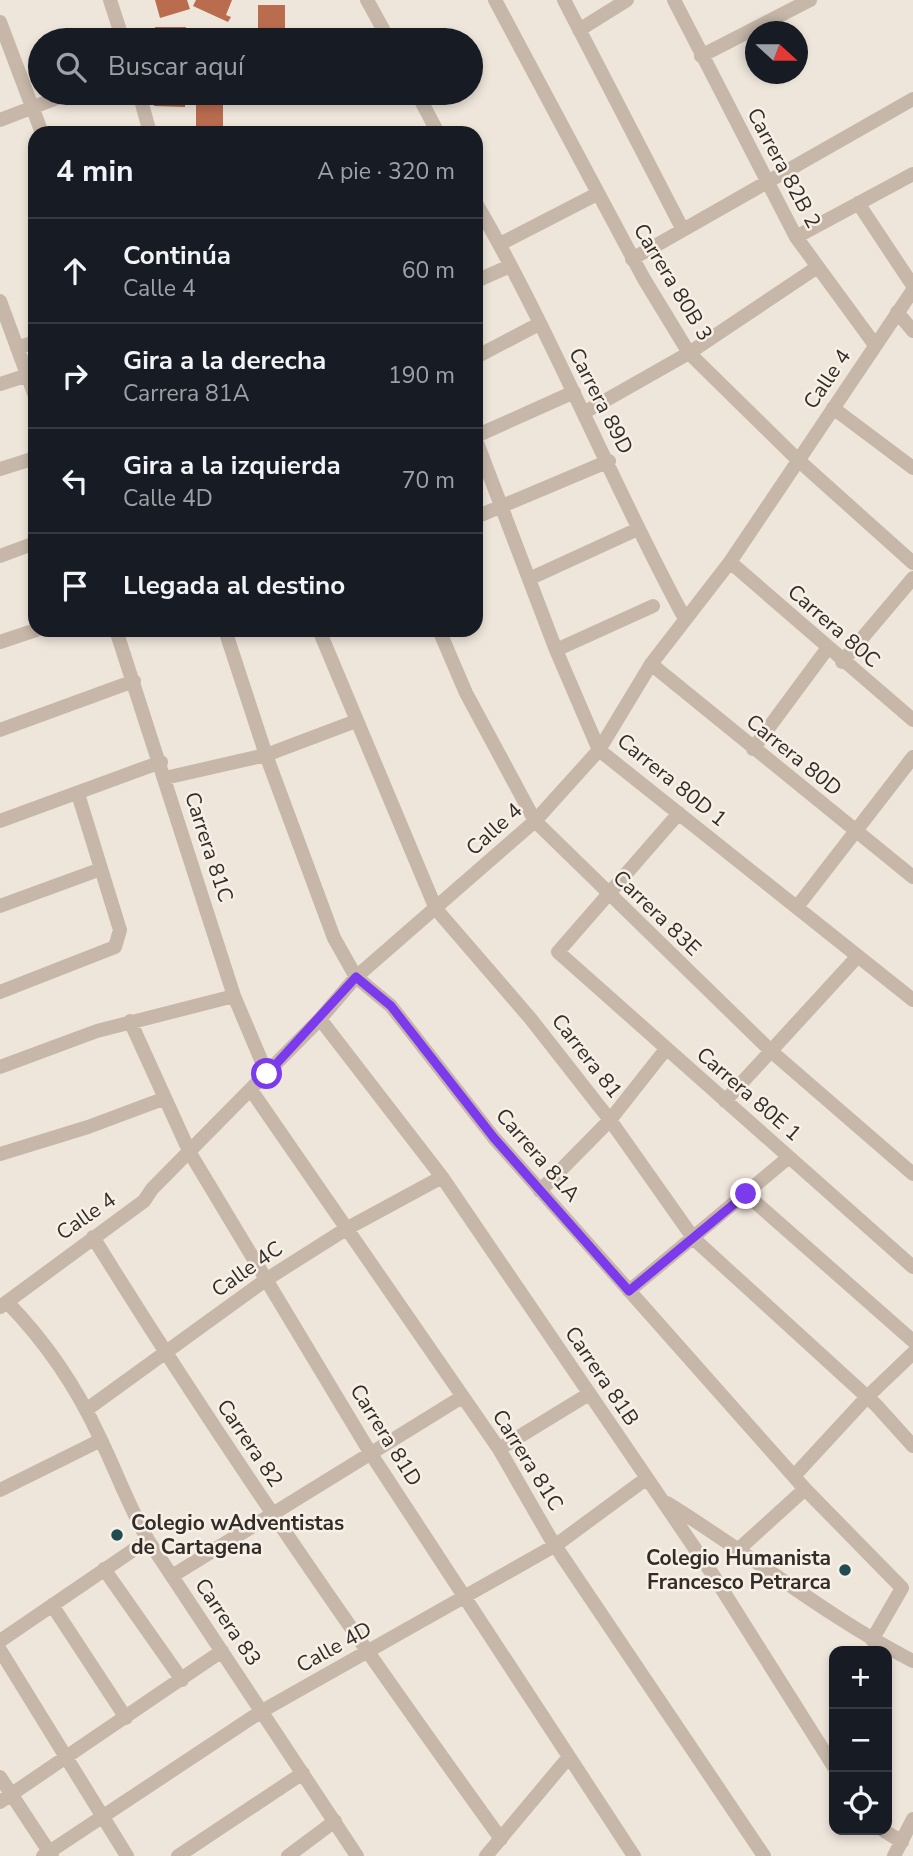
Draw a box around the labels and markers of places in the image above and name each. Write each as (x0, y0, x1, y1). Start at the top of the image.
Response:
place label: Colegio wAdventistas de Cartagena (131, 1509, 344, 1561)
marker: Colegio wAdventistas de Cartagena (109, 1527, 125, 1543)
place label: Colegio Humanista Francesco Petrarca (646, 1544, 831, 1596)
marker: Colegio Humanista Francesco Petrarca (837, 1562, 853, 1578)

